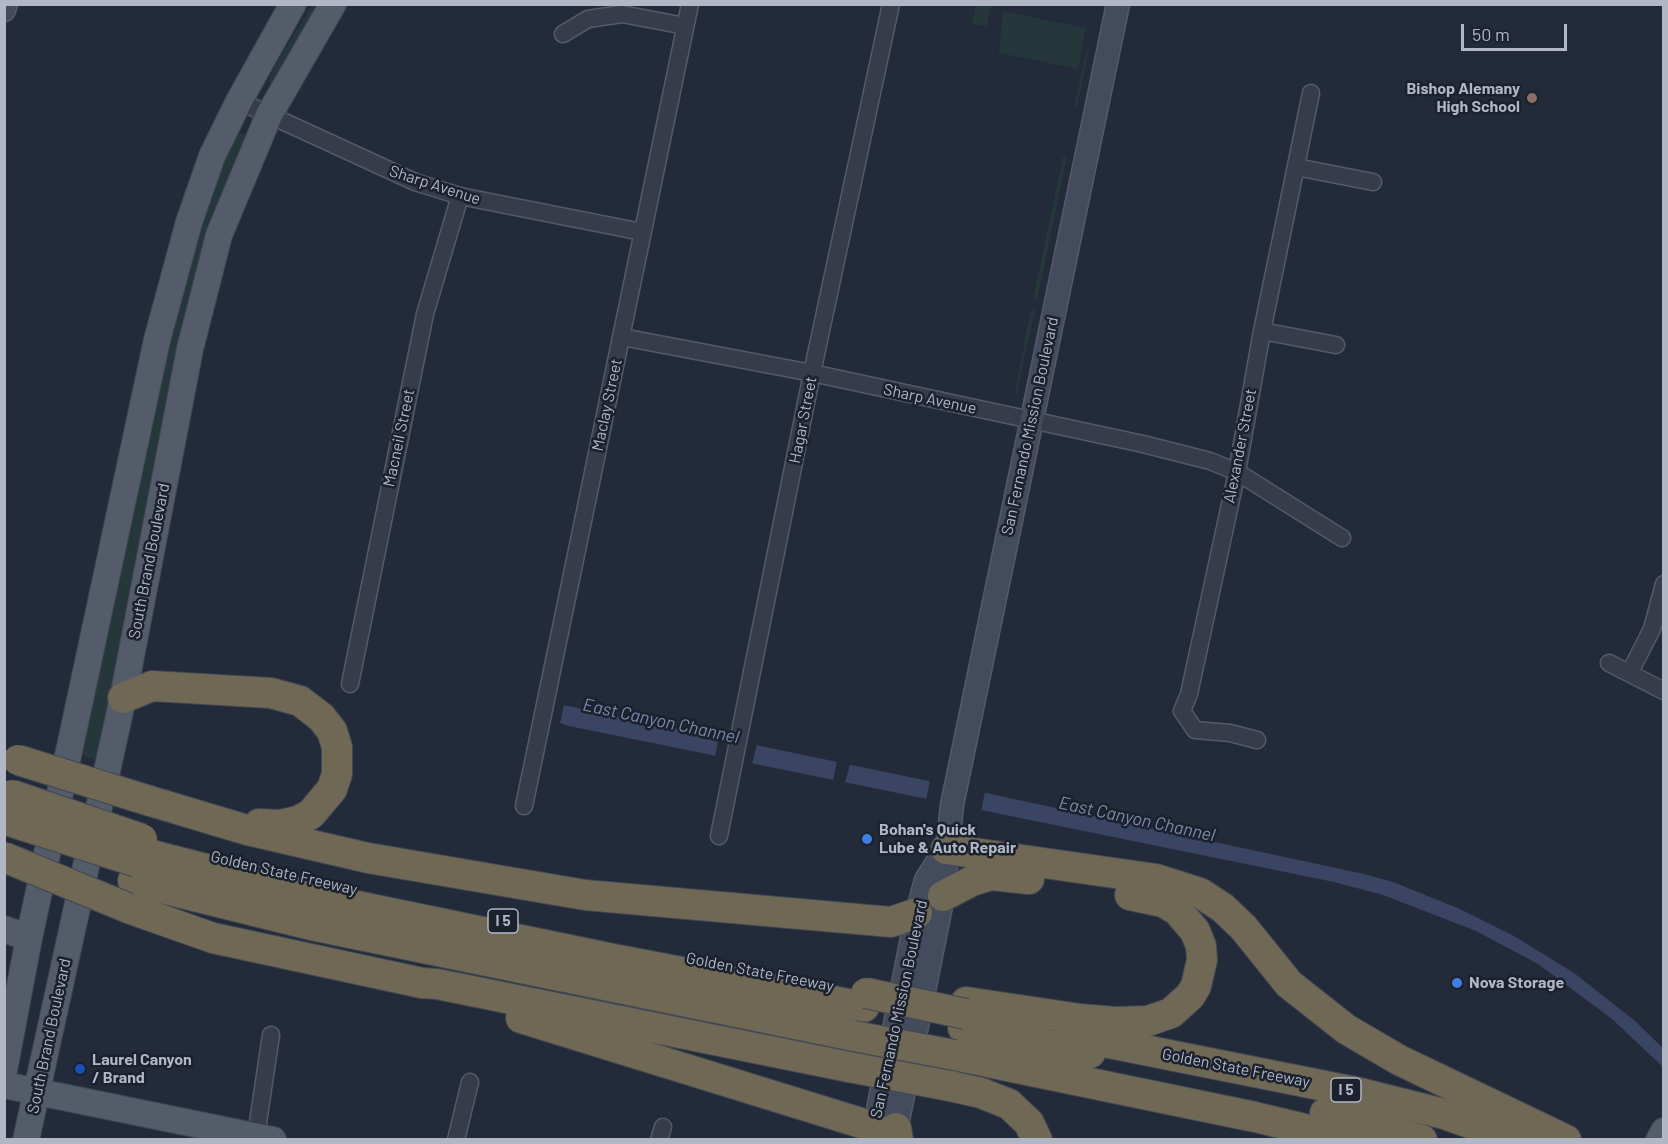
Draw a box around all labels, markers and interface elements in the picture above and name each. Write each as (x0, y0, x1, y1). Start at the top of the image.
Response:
scale bar (1464, 12, 1570, 50)
text: 50 m (1472, 23, 1510, 45)
place label: Bishop Alemany High School (1406, 79, 1520, 117)
marker: Bishop Alemany High School (1525, 91, 1539, 105)
street label: Sharp Avenue (387, 161, 483, 209)
street label: San Fernando Mission Boulevard (997, 315, 1063, 537)
street label: Maclay Street (588, 357, 626, 453)
street label: Hagar Street (785, 375, 821, 465)
street label: Sharp Avenue (882, 380, 978, 418)
street label: Macneil Street (379, 387, 419, 489)
street label: Alexander Street (1220, 387, 1260, 505)
street label: South Brand Boulevard (124, 482, 174, 640)
water label: East Canyon Channel (581, 694, 741, 748)
water label: East Canyon Channel (1057, 792, 1217, 846)
place label: Bohan's Quick Lube & Auto Repair (879, 820, 1016, 858)
marker: Bohan's Quick Lube & Auto Repair (860, 832, 874, 846)
street label: Golden State Freeway (209, 847, 359, 899)
street label: San Fernando Mission Boulevard (866, 898, 932, 1120)
road number: I 5 (488, 909, 518, 933)
street label: Golden State Freeway (684, 948, 836, 996)
street label: South Brand Boulevard (23, 957, 75, 1115)
place label: Nova Storage (1469, 973, 1564, 993)
marker: Nova Storage (1450, 976, 1464, 990)
street label: Golden State Freeway (1160, 1044, 1312, 1092)
place label: Laurel Canyon / Brand (92, 1050, 192, 1088)
marker: Laurel Canyon / Brand (73, 1062, 87, 1076)
road number: I 5 (1331, 1078, 1361, 1102)

